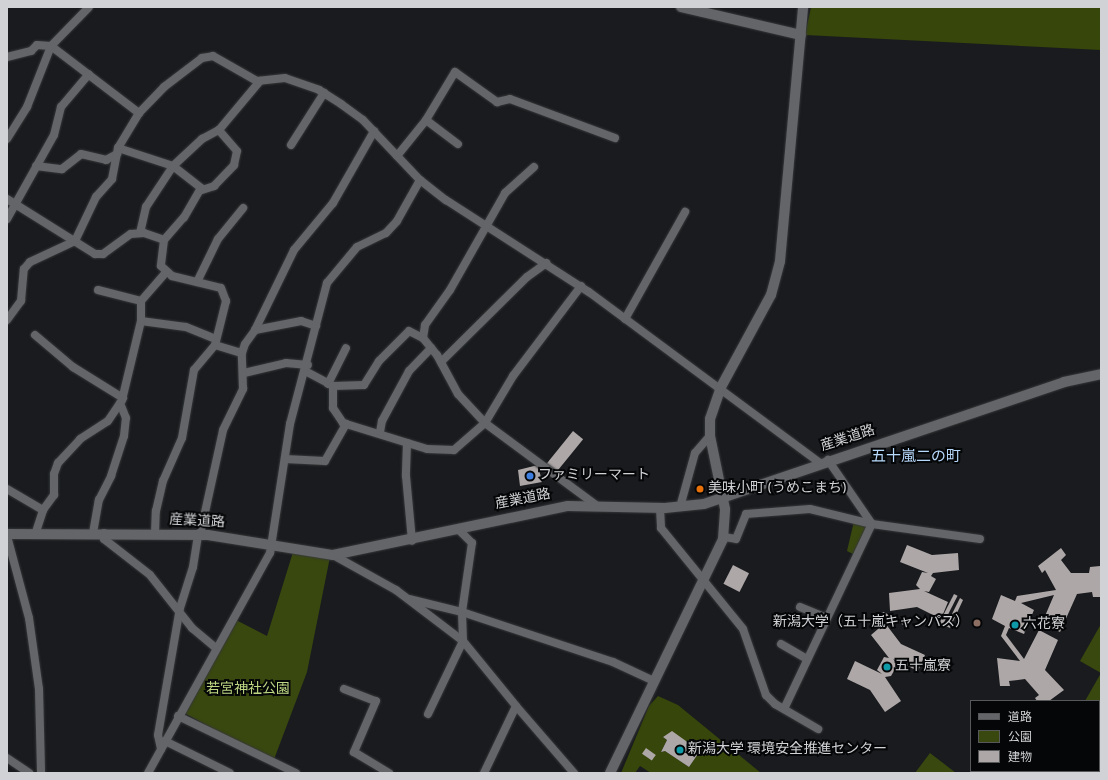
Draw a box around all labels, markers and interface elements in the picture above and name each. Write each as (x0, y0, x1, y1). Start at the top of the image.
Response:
street label: 産業道路 (819, 422, 877, 456)
district label: 五十嵐二の町 (871, 449, 961, 467)
place label: ファミリーマート (538, 468, 650, 484)
marker: ファミリーマート (525, 471, 535, 481)
place label: 美味小町 (うめこまち) (708, 481, 847, 497)
marker: 美味小町 (うめこまち) (695, 484, 705, 494)
street label: 産業道路 (494, 486, 552, 514)
street label: 産業道路 (169, 512, 225, 532)
place label: 新潟大学（五十嵐キャンパス） (773, 615, 969, 631)
place label: 六花寮 (1023, 617, 1065, 633)
marker: 新潟大学（五十嵐キャンパス） (972, 618, 982, 628)
marker: 六花寮 (1010, 620, 1020, 630)
place label: 五十嵐寮 (895, 659, 951, 675)
marker: 五十嵐寮 (882, 662, 892, 672)
park label: 若宮神社公園 (206, 682, 290, 698)
legend (970, 700, 1100, 772)
text: 道路 (1008, 710, 1032, 726)
text: 公園 (1008, 730, 1032, 746)
place label: 新潟大学 環境安全推進センター (688, 742, 887, 758)
marker: 新潟大学 環境安全推進センター (675, 745, 685, 755)
text: 建物 (1008, 750, 1032, 766)

